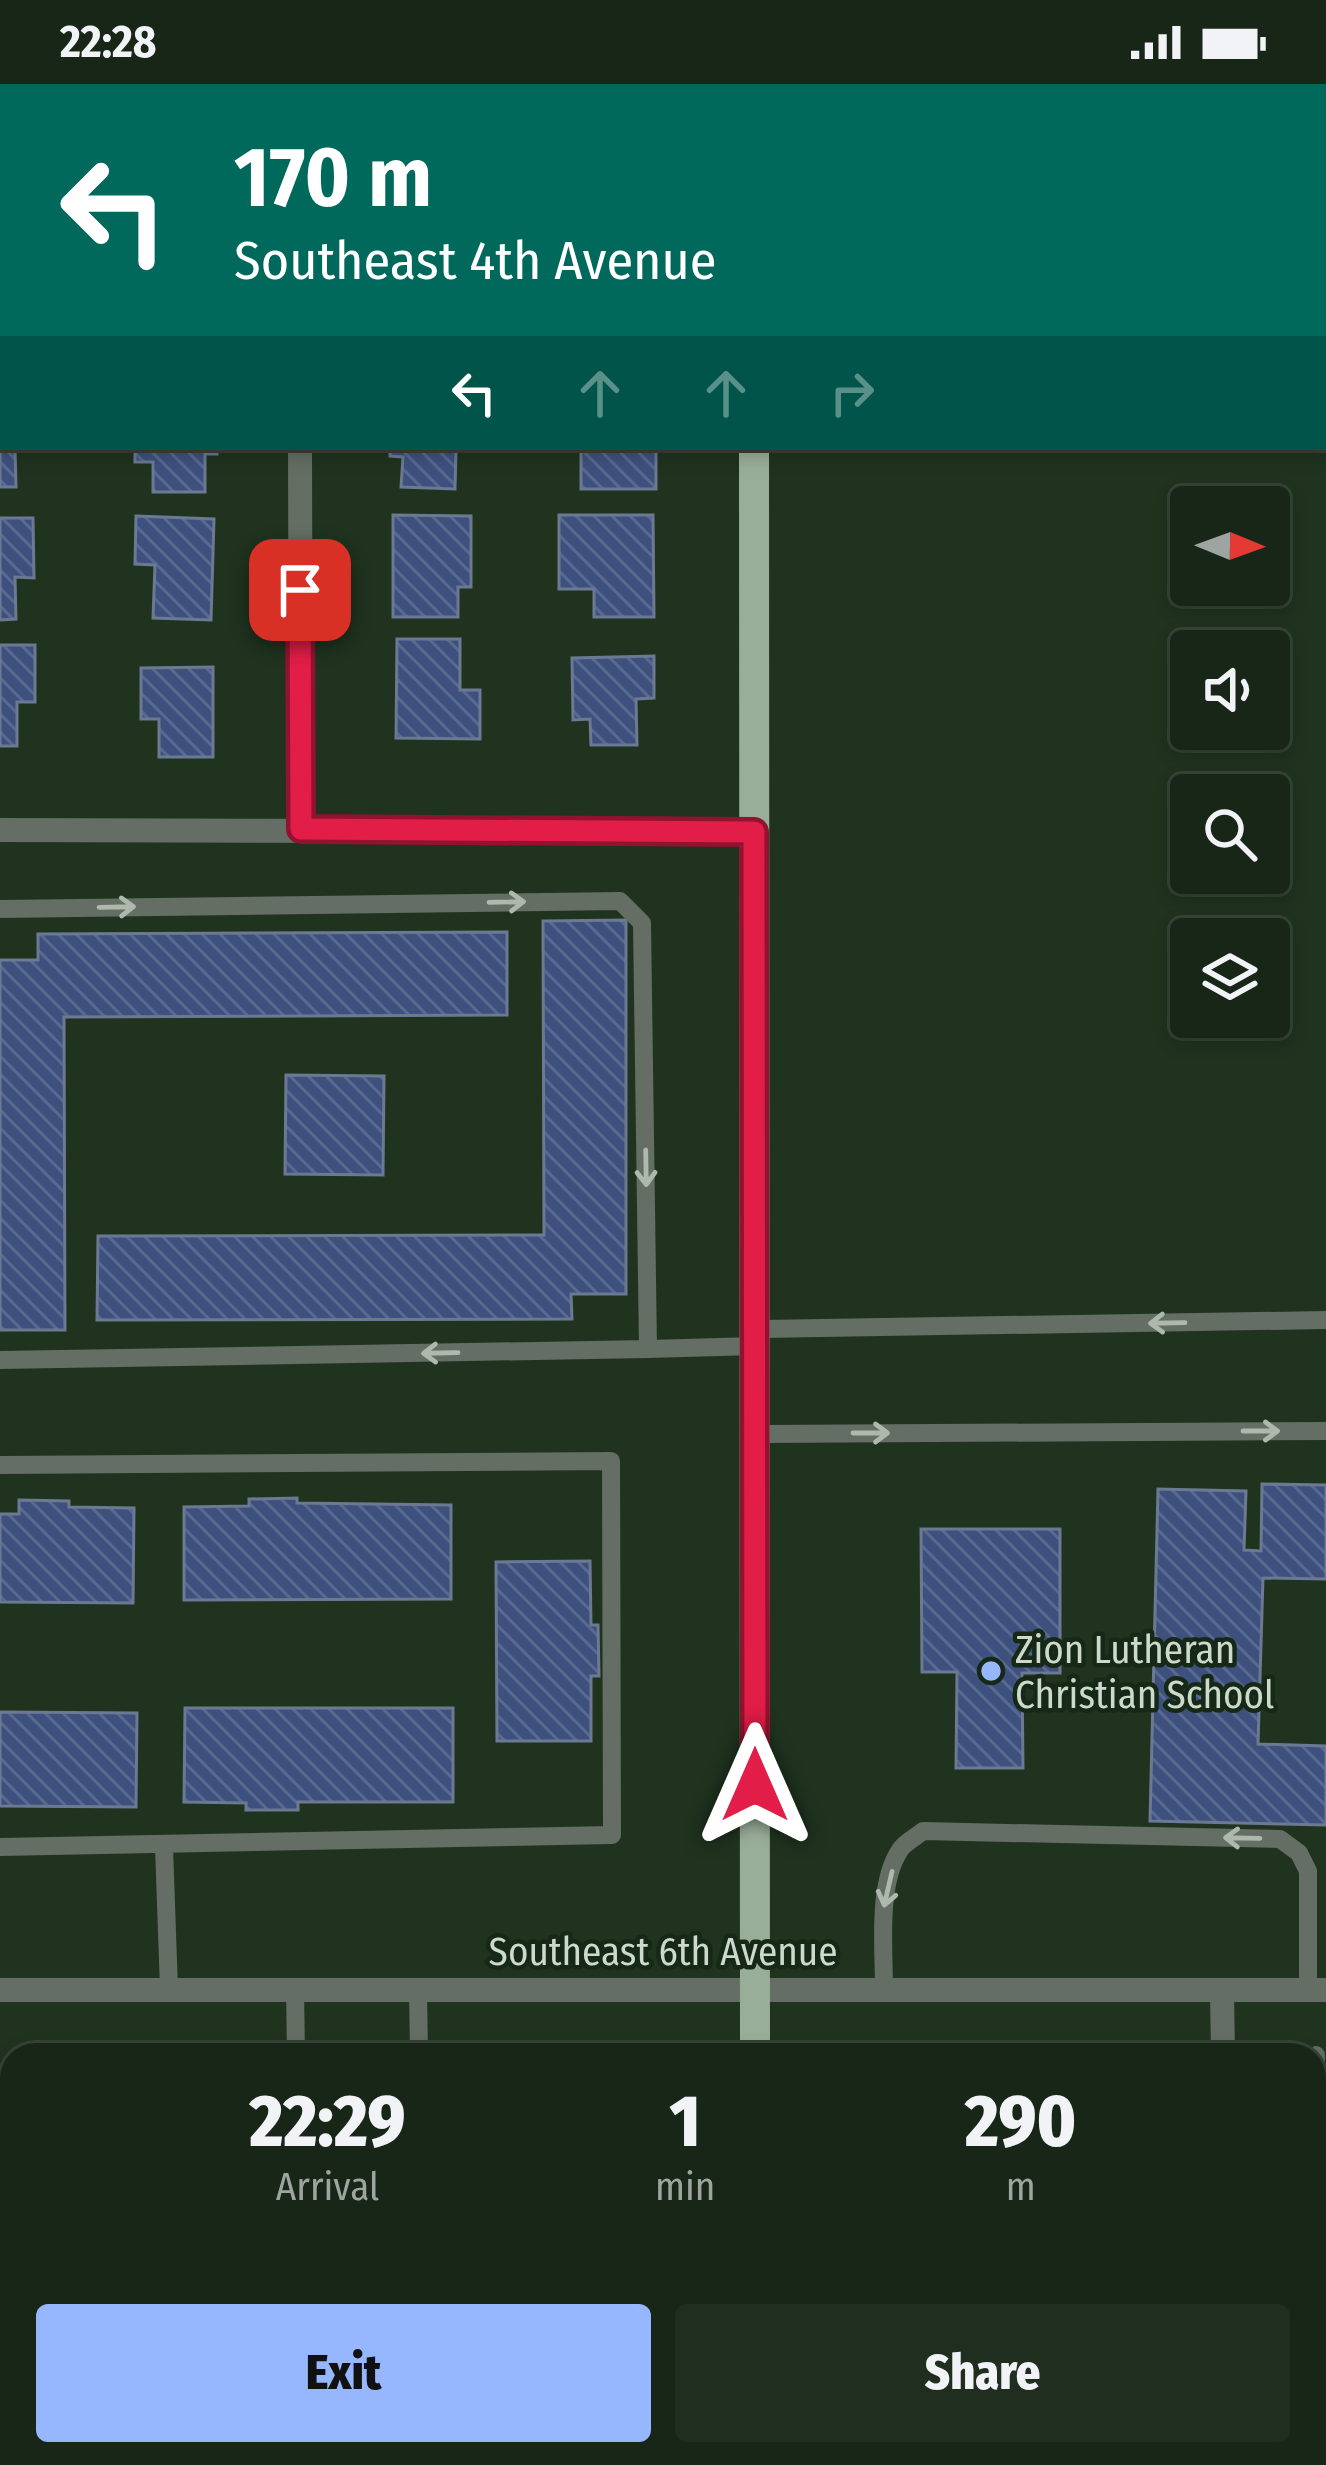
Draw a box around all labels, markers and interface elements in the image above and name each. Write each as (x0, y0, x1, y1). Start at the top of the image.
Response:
text: 22:28 (60, 15, 157, 69)
text: 170 m (234, 127, 432, 228)
icon: left (36, 132, 192, 288)
text: Southeast 4th Avenue (234, 229, 716, 293)
icon: left (441, 360, 507, 426)
icon: ahead (567, 360, 633, 426)
icon: ahead (693, 360, 759, 426)
icon: right (819, 360, 885, 426)
north arrow (1170, 486, 1290, 606)
map controls (1170, 486, 1290, 1038)
pin (249, 539, 351, 641)
icon: arrive (267, 557, 333, 623)
button: sound (1170, 630, 1290, 750)
button: search (1170, 774, 1290, 894)
one-way arrow (487, 891, 526, 913)
one-way arrow (97, 896, 136, 919)
button: layers (1170, 918, 1290, 1038)
one-way arrow (635, 1148, 657, 1187)
one-way arrow (1148, 1311, 1187, 1334)
one-way arrow (421, 1342, 460, 1364)
one-way arrow (1241, 1420, 1280, 1442)
one-way arrow (851, 1422, 890, 1445)
place label: Zion Lutheran Christian School (1015, 1627, 1274, 1718)
marker: Zion Lutheran Christian School (978, 1658, 1004, 1684)
position arrow (692, 1722, 818, 1848)
one-way arrow (1223, 1826, 1262, 1849)
one-way arrow (876, 1870, 899, 1908)
street label: Southeast 6th Avenue (489, 1929, 837, 1975)
text: 22:29 (250, 2079, 405, 2165)
text: 1 (670, 2079, 701, 2165)
text: 290 (965, 2079, 1076, 2165)
text: Arrival (276, 2164, 379, 2210)
text: min (655, 2164, 715, 2210)
text: m (1006, 2164, 1036, 2210)
button: Exit (36, 2304, 651, 2442)
button: Share (675, 2304, 1290, 2442)

